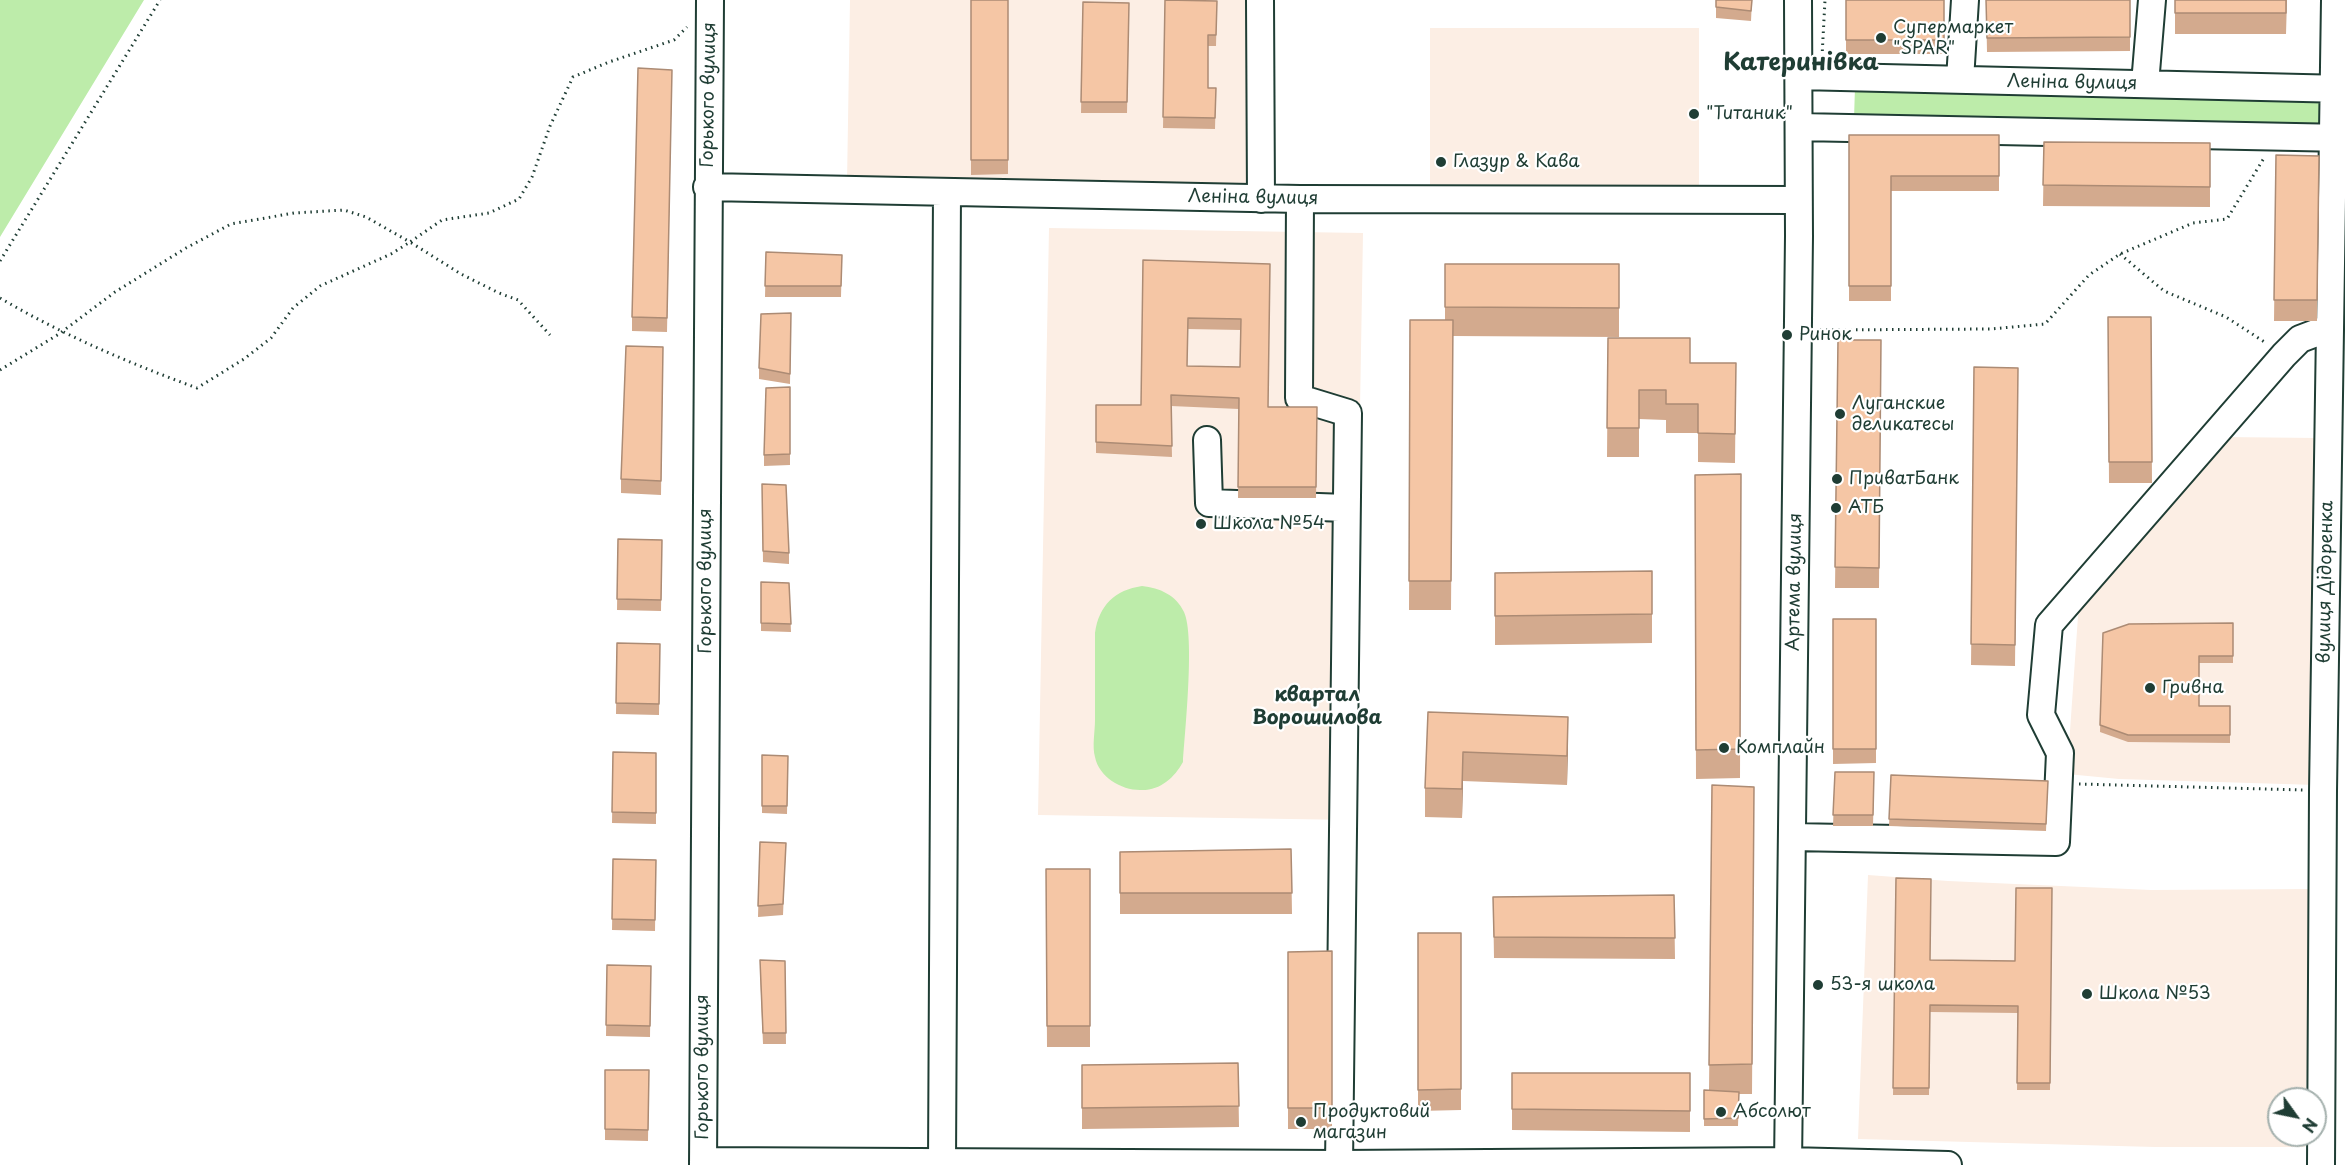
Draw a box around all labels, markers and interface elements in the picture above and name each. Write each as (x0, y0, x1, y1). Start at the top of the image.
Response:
place label: Супермаркет "SPAR" (1893, 17, 2013, 60)
street label: Горького вулиця (697, 22, 721, 168)
marker: Супермаркет "SPAR" (1874, 31, 1888, 45)
district label: Катеринівка (1723, 49, 1879, 77)
street label: Леніна вулиця (2007, 71, 2137, 95)
place label: "Титаник" (1706, 103, 1793, 125)
marker: "Титаник" (1687, 107, 1701, 121)
place label: Глазур & Кава (1453, 151, 1580, 173)
marker: Глазур & Кава (1434, 155, 1448, 169)
street label: Леніна вулиця (1188, 186, 1318, 210)
place label: Ринок (1799, 324, 1852, 346)
marker: Ринок (1780, 328, 1794, 342)
place label: Луганские деликатесы (1852, 393, 1955, 436)
marker: Луганские деликатесы (1833, 407, 1847, 421)
place label: ПриватБанк (1849, 468, 1959, 490)
marker: ПриватБанк (1830, 472, 1844, 486)
place label: АТБ (1848, 497, 1884, 519)
marker: АТБ (1829, 501, 1843, 515)
street label: вулиця Дідоренка (2314, 501, 2338, 663)
street label: Горького вулиця (695, 508, 717, 654)
place label: Школа №54 (1213, 513, 1325, 535)
street label: Артема вулиця (1783, 513, 1807, 651)
marker: Школа №54 (1194, 517, 1208, 531)
place label: Гривна (2162, 677, 2224, 699)
marker: Гривна (2143, 681, 2157, 695)
district label: квартал Ворошилова (1252, 683, 1382, 730)
place label: Комплайн (1736, 737, 1825, 759)
marker: Комплайн (1717, 741, 1731, 755)
place label: 53-я школа (1830, 974, 1935, 996)
marker: 53-я школа (1811, 978, 1825, 992)
place label: Школа №53 (2099, 983, 2211, 1005)
marker: Школа №53 (2080, 987, 2094, 1001)
street label: Горького вулиця (692, 994, 714, 1140)
north arrow (2267, 1087, 2327, 1147)
place label: Продуктовий магазин (1313, 1101, 1430, 1144)
place label: Абсолют (1733, 1101, 1811, 1123)
marker: Абсолют (1714, 1105, 1728, 1119)
text: N (2297, 1114, 2324, 1138)
marker: Продуктовий магазин (1294, 1115, 1308, 1129)

